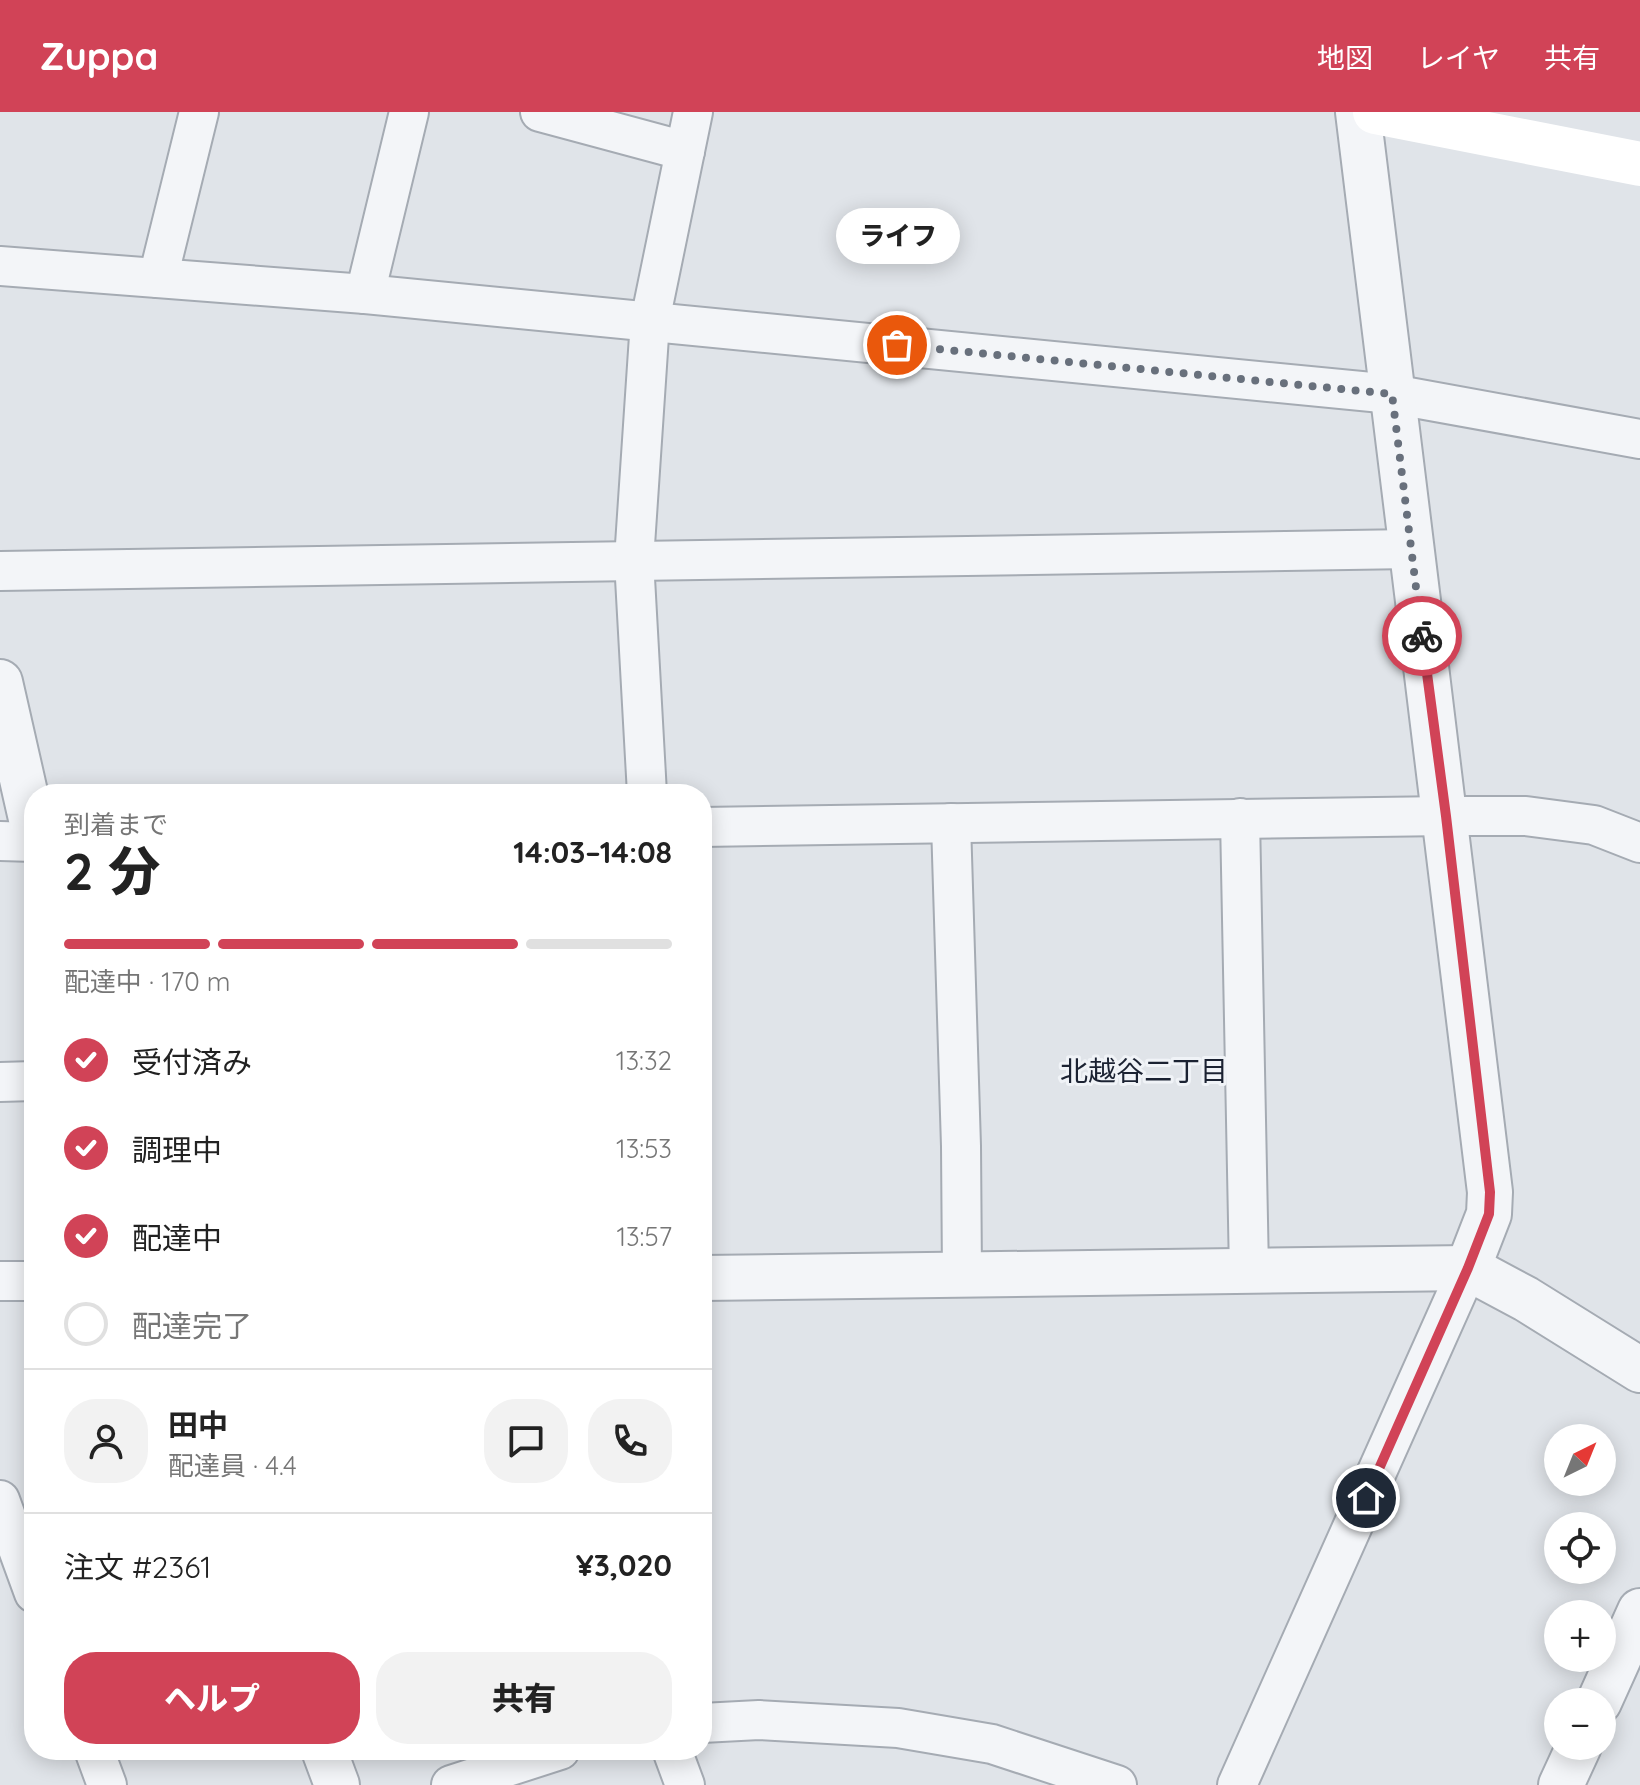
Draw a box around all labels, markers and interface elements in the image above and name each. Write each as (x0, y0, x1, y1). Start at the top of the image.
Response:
text: Zuppa (40, 32, 158, 80)
text: 地図 (1317, 40, 1373, 75)
text: レイヤ (1417, 40, 1500, 75)
text: 共有 (1544, 40, 1600, 75)
callout: ライフ (835, 209, 959, 265)
text: ライフ (859, 219, 937, 252)
pin (863, 311, 931, 379)
icon: bag (875, 323, 919, 367)
courier (1382, 596, 1462, 676)
icon: bike (1400, 614, 1444, 658)
text: 到着まで (64, 808, 168, 841)
text: 14:03–14:08 (513, 833, 672, 871)
text: 2 分 (64, 838, 160, 903)
text: 配達中 · 170 m (64, 965, 231, 998)
icon: check (64, 1038, 108, 1082)
text: 受付済み (132, 1043, 252, 1081)
text: 13:32 (616, 1044, 672, 1077)
district label: 北越谷二丁目 (1060, 1053, 1228, 1088)
icon: check (64, 1126, 108, 1170)
text: 調理中 (132, 1131, 222, 1169)
text: 13:53 (616, 1132, 672, 1165)
icon: check (64, 1214, 108, 1258)
text: 配達中 (132, 1219, 222, 1257)
text: 13:57 (616, 1220, 672, 1253)
text: 配達完了 (132, 1307, 252, 1345)
button: person (64, 1399, 148, 1483)
button: chat (484, 1399, 568, 1483)
button: phone (588, 1399, 672, 1483)
text: 田中 (168, 1406, 228, 1444)
north arrow (1544, 1424, 1616, 1496)
map controls (1544, 1424, 1616, 1760)
text: 配達員 · 4.4 (168, 1449, 297, 1482)
pin (1332, 1464, 1400, 1532)
icon: home (1344, 1476, 1388, 1520)
button: locate (1544, 1512, 1616, 1584)
text: ¥3,020 (576, 1546, 672, 1584)
text: 注文 #2361 (64, 1548, 211, 1586)
button: + (1544, 1600, 1616, 1672)
button: ヘルプ (64, 1652, 360, 1744)
button: 共有 (376, 1652, 672, 1744)
button: − (1544, 1688, 1616, 1760)

